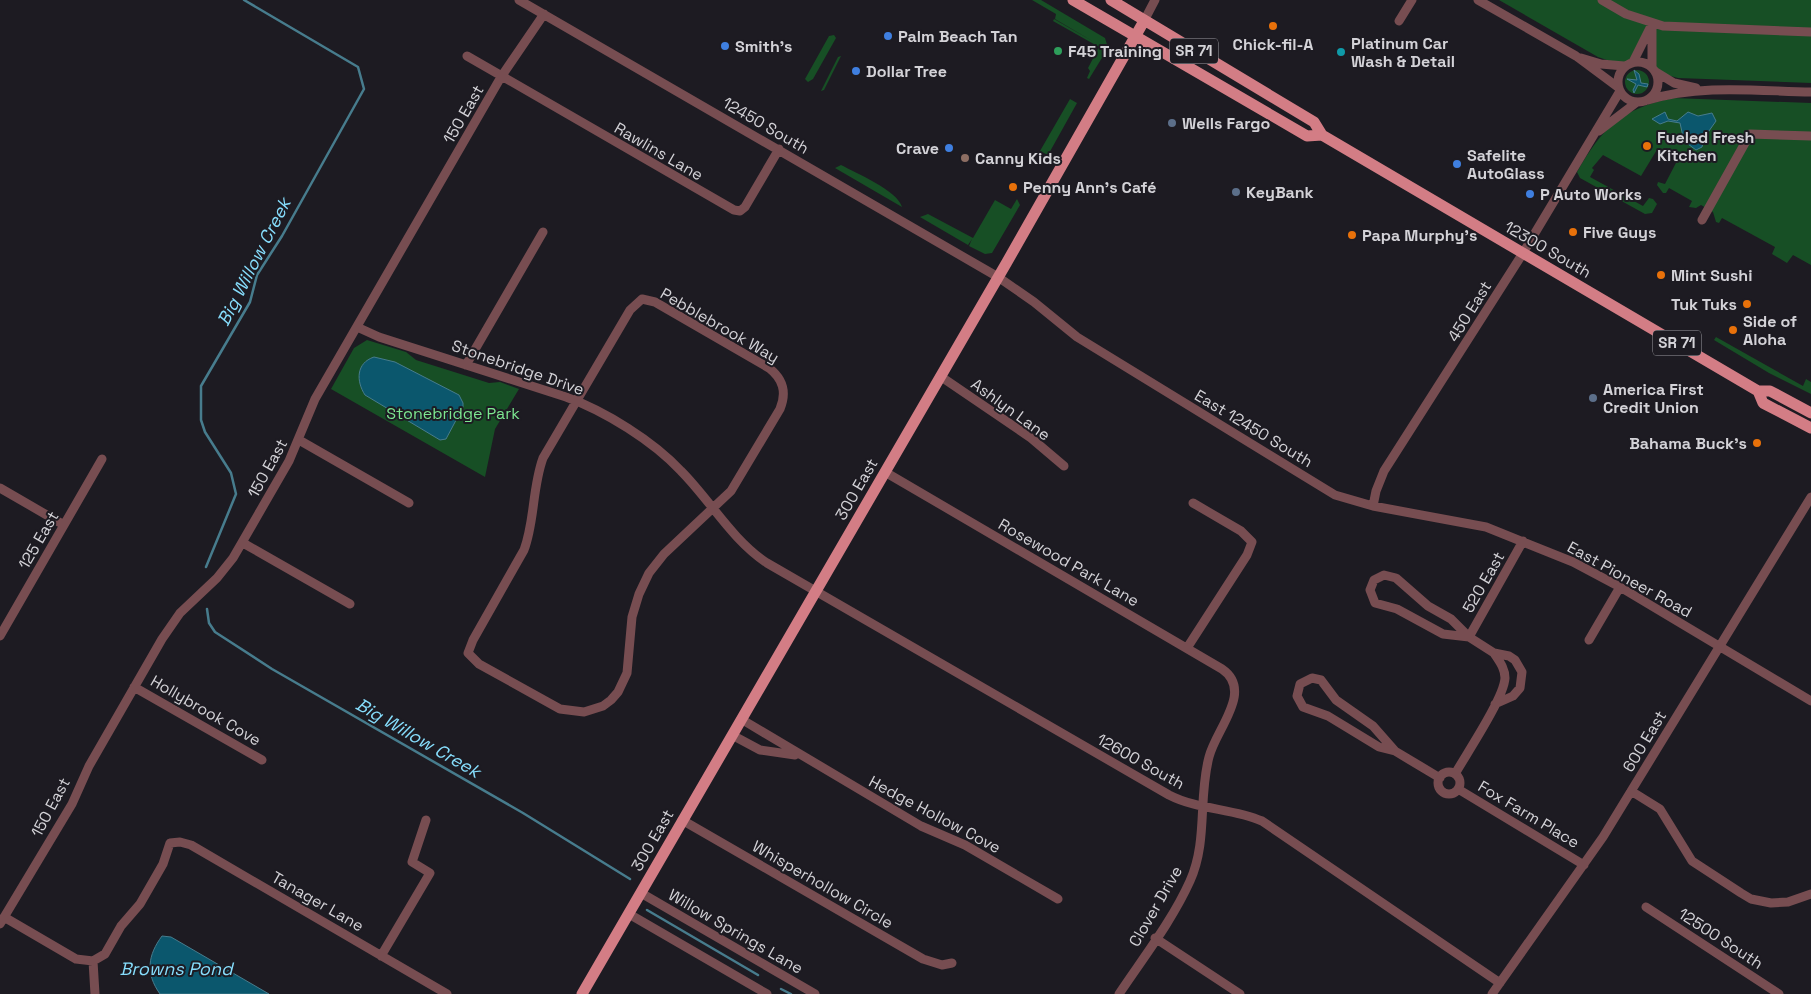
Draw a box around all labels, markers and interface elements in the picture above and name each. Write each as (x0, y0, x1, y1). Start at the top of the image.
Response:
marker: Chick-fil-A (1267, 20, 1279, 32)
place label: Palm Beach Tan (898, 26, 1018, 47)
marker: Palm Beach Tan (882, 30, 894, 42)
place label: Platinum Car Wash & Detail (1351, 33, 1455, 72)
place label: Chick-fil-A (1233, 34, 1313, 55)
place label: Smith's (735, 36, 792, 57)
road number: SR 71 (1170, 38, 1218, 64)
marker: Smith's (719, 40, 731, 52)
place label: F45 Training (1068, 41, 1162, 62)
marker: F45 Training (1052, 45, 1064, 57)
marker: Platinum Car Wash & Detail (1335, 46, 1347, 58)
place label: Dollar Tree (866, 61, 947, 82)
marker: Dollar Tree (850, 65, 862, 77)
street label: 150 East (438, 81, 489, 147)
street label: 12450 South (719, 92, 813, 159)
place label: Wells Fargo (1182, 113, 1270, 134)
street label: Rawlins Lane (610, 117, 707, 185)
marker: Wells Fargo (1166, 117, 1178, 129)
place label: Fueled Fresh Kitchen (1657, 127, 1754, 166)
place label: Crave (896, 138, 939, 159)
marker: Fueled Fresh Kitchen (1641, 140, 1653, 152)
marker: Crave (943, 142, 955, 154)
place label: Safelite AutoGlass (1467, 145, 1545, 184)
place label: Canny Kids (975, 148, 1061, 169)
marker: Canny Kids (959, 152, 971, 164)
marker: Safelite AutoGlass (1451, 158, 1463, 170)
place label: Penny Ann's Café (1023, 177, 1157, 198)
marker: Penny Ann's Café (1007, 181, 1019, 193)
place label: KeyBank (1246, 182, 1314, 203)
place label: P Auto Works (1540, 184, 1642, 205)
marker: KeyBank (1230, 186, 1242, 198)
marker: P Auto Works (1524, 188, 1536, 200)
water label: Big Willow Creek (211, 192, 297, 330)
street label: 12300 South (1500, 216, 1595, 283)
place label: Five Guys (1583, 222, 1656, 243)
place label: Papa Murphy's (1362, 225, 1477, 246)
marker: Five Guys (1567, 226, 1579, 238)
marker: Papa Murphy's (1346, 229, 1358, 241)
place label: Mint Sushi (1671, 265, 1752, 286)
marker: Mint Sushi (1655, 269, 1667, 281)
street label: 450 East (1443, 277, 1496, 346)
street label: Pebblebrook Way (657, 283, 783, 368)
place label: Tuk Tuks (1671, 294, 1737, 315)
marker: Tuk Tuks (1741, 298, 1753, 310)
place label: Side of Aloha (1743, 311, 1797, 350)
marker: Side of Aloha (1727, 324, 1739, 336)
road number: SR 71 (1653, 330, 1701, 356)
street label: Stonebridge Drive (449, 335, 587, 400)
street label: Ashlyn Lane (967, 374, 1055, 445)
place label: America First Credit Union (1603, 379, 1704, 418)
street label: East 12450 South (1191, 385, 1317, 472)
marker: America First Credit Union (1587, 392, 1599, 404)
park label: Stonebridge Park (386, 403, 520, 424)
place label: Bahama Buck's (1629, 433, 1747, 454)
street label: 150 East (243, 435, 292, 501)
marker: Bahama Buck's (1751, 437, 1763, 449)
street label: 300 East (830, 455, 883, 524)
street label: 125 East (13, 507, 63, 573)
street label: Rosewood Park Lane (995, 514, 1143, 611)
street label: East Pioneer Road (1564, 536, 1696, 622)
street label: 520 East (1458, 548, 1509, 617)
street label: Hollybrook Cove (147, 670, 265, 751)
water label: Big Willow Creek (352, 693, 487, 784)
street label: 600 East (1618, 707, 1671, 776)
street label: 12600 South (1093, 729, 1188, 794)
street label: Hedge Hollow Cove (865, 771, 1004, 858)
street label: 150 East (26, 774, 75, 841)
street label: Fox Farm Place (1474, 776, 1583, 853)
street label: 300 East (626, 806, 679, 875)
street label: Whisperhollow Circle (749, 836, 897, 933)
street label: Clover Drive (1124, 862, 1187, 950)
street label: Tanager Lane (268, 867, 368, 936)
street label: Willow Springs Lane (665, 884, 807, 979)
street label: 12500 South (1674, 903, 1767, 974)
water label: Browns Pond (119, 957, 235, 980)

